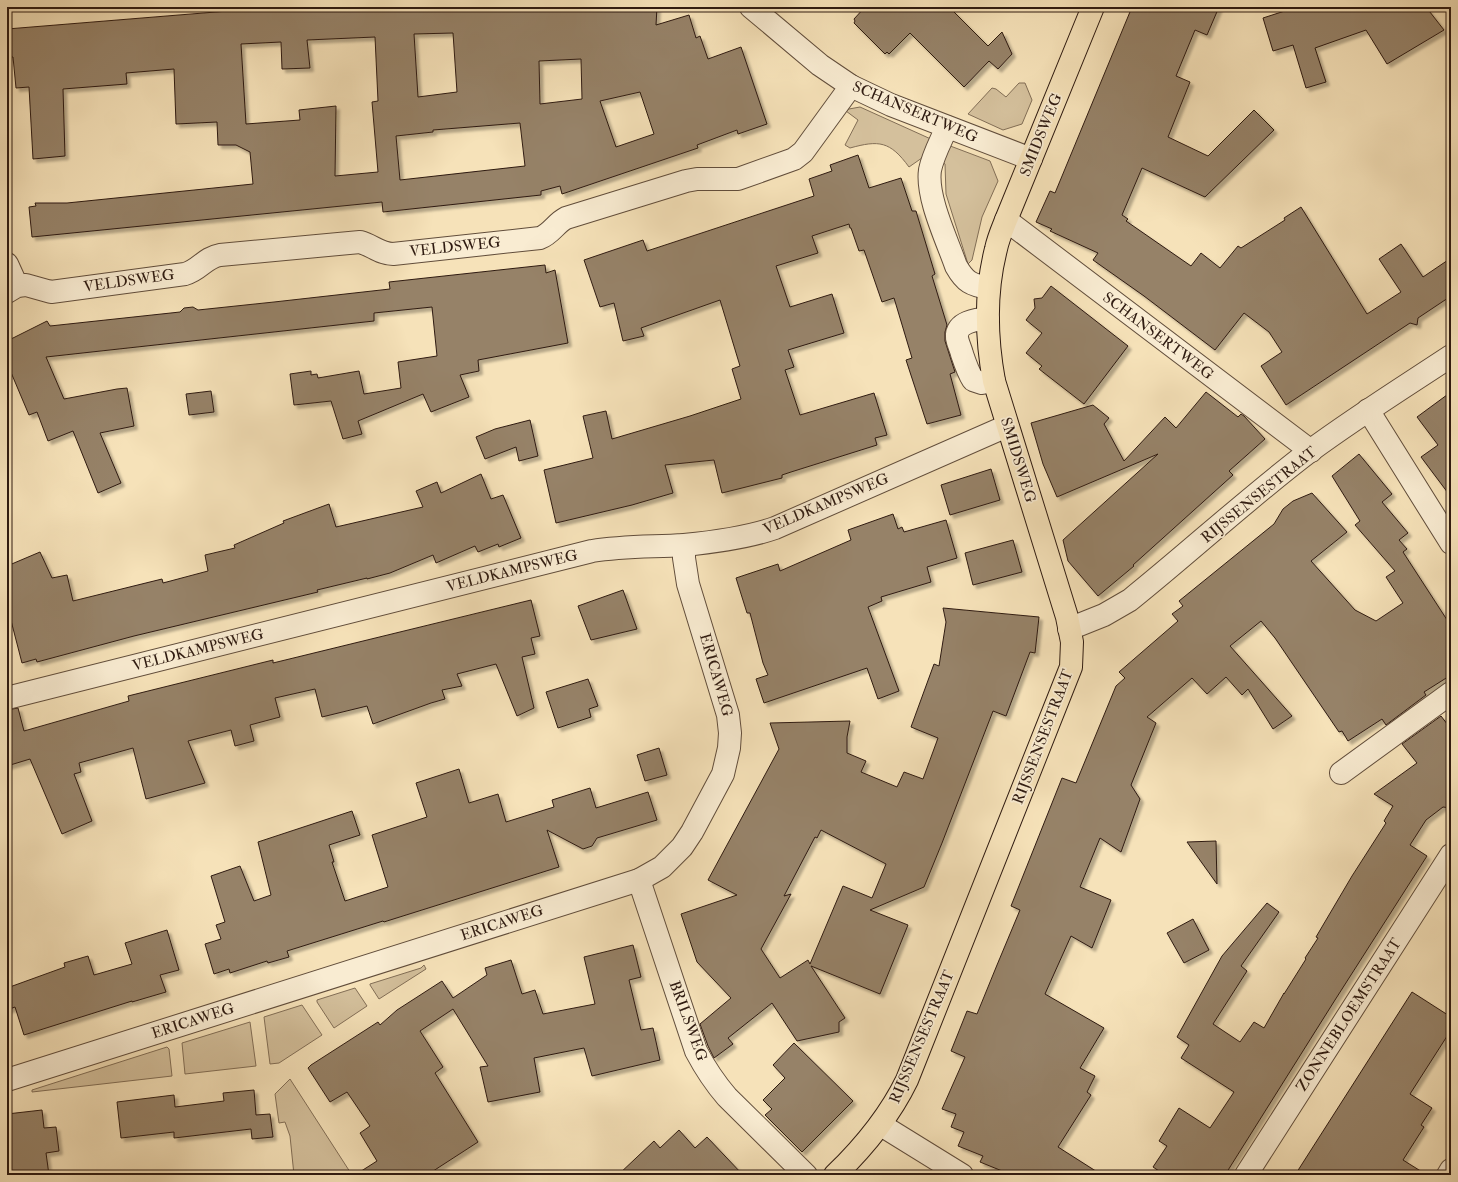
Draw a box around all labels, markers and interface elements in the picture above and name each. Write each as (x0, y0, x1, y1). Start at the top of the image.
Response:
street label: SCHANSERTWEG (850, 77, 981, 147)
street label: SMIDSWEG (1016, 90, 1066, 179)
street label: VELDSWEG (409, 233, 502, 261)
street label: VELDSWEG (82, 265, 176, 297)
street label: SCHANSERTWEG (1099, 288, 1218, 384)
street label: SMIDSWEG (996, 415, 1040, 505)
street label: RIJSSENSESTRAAT (1197, 443, 1321, 548)
street label: VELDKAMPSWEG (760, 469, 892, 539)
street label: VELDKAMPSWEG (444, 545, 580, 597)
street label: VELDKAMPSWEG (130, 624, 266, 676)
street label: ERICAWEG (695, 631, 737, 719)
street label: RIJSSENSESTRAAT (1009, 667, 1078, 807)
street label: ERICAWEG (458, 901, 546, 945)
street label: ZONNEBLOEMSTRAAT (1292, 935, 1406, 1095)
street label: RIJSSENSESTRAAT (885, 968, 960, 1107)
street label: BRILSWEG (665, 978, 711, 1064)
street label: ERICAWEG (149, 999, 237, 1043)

